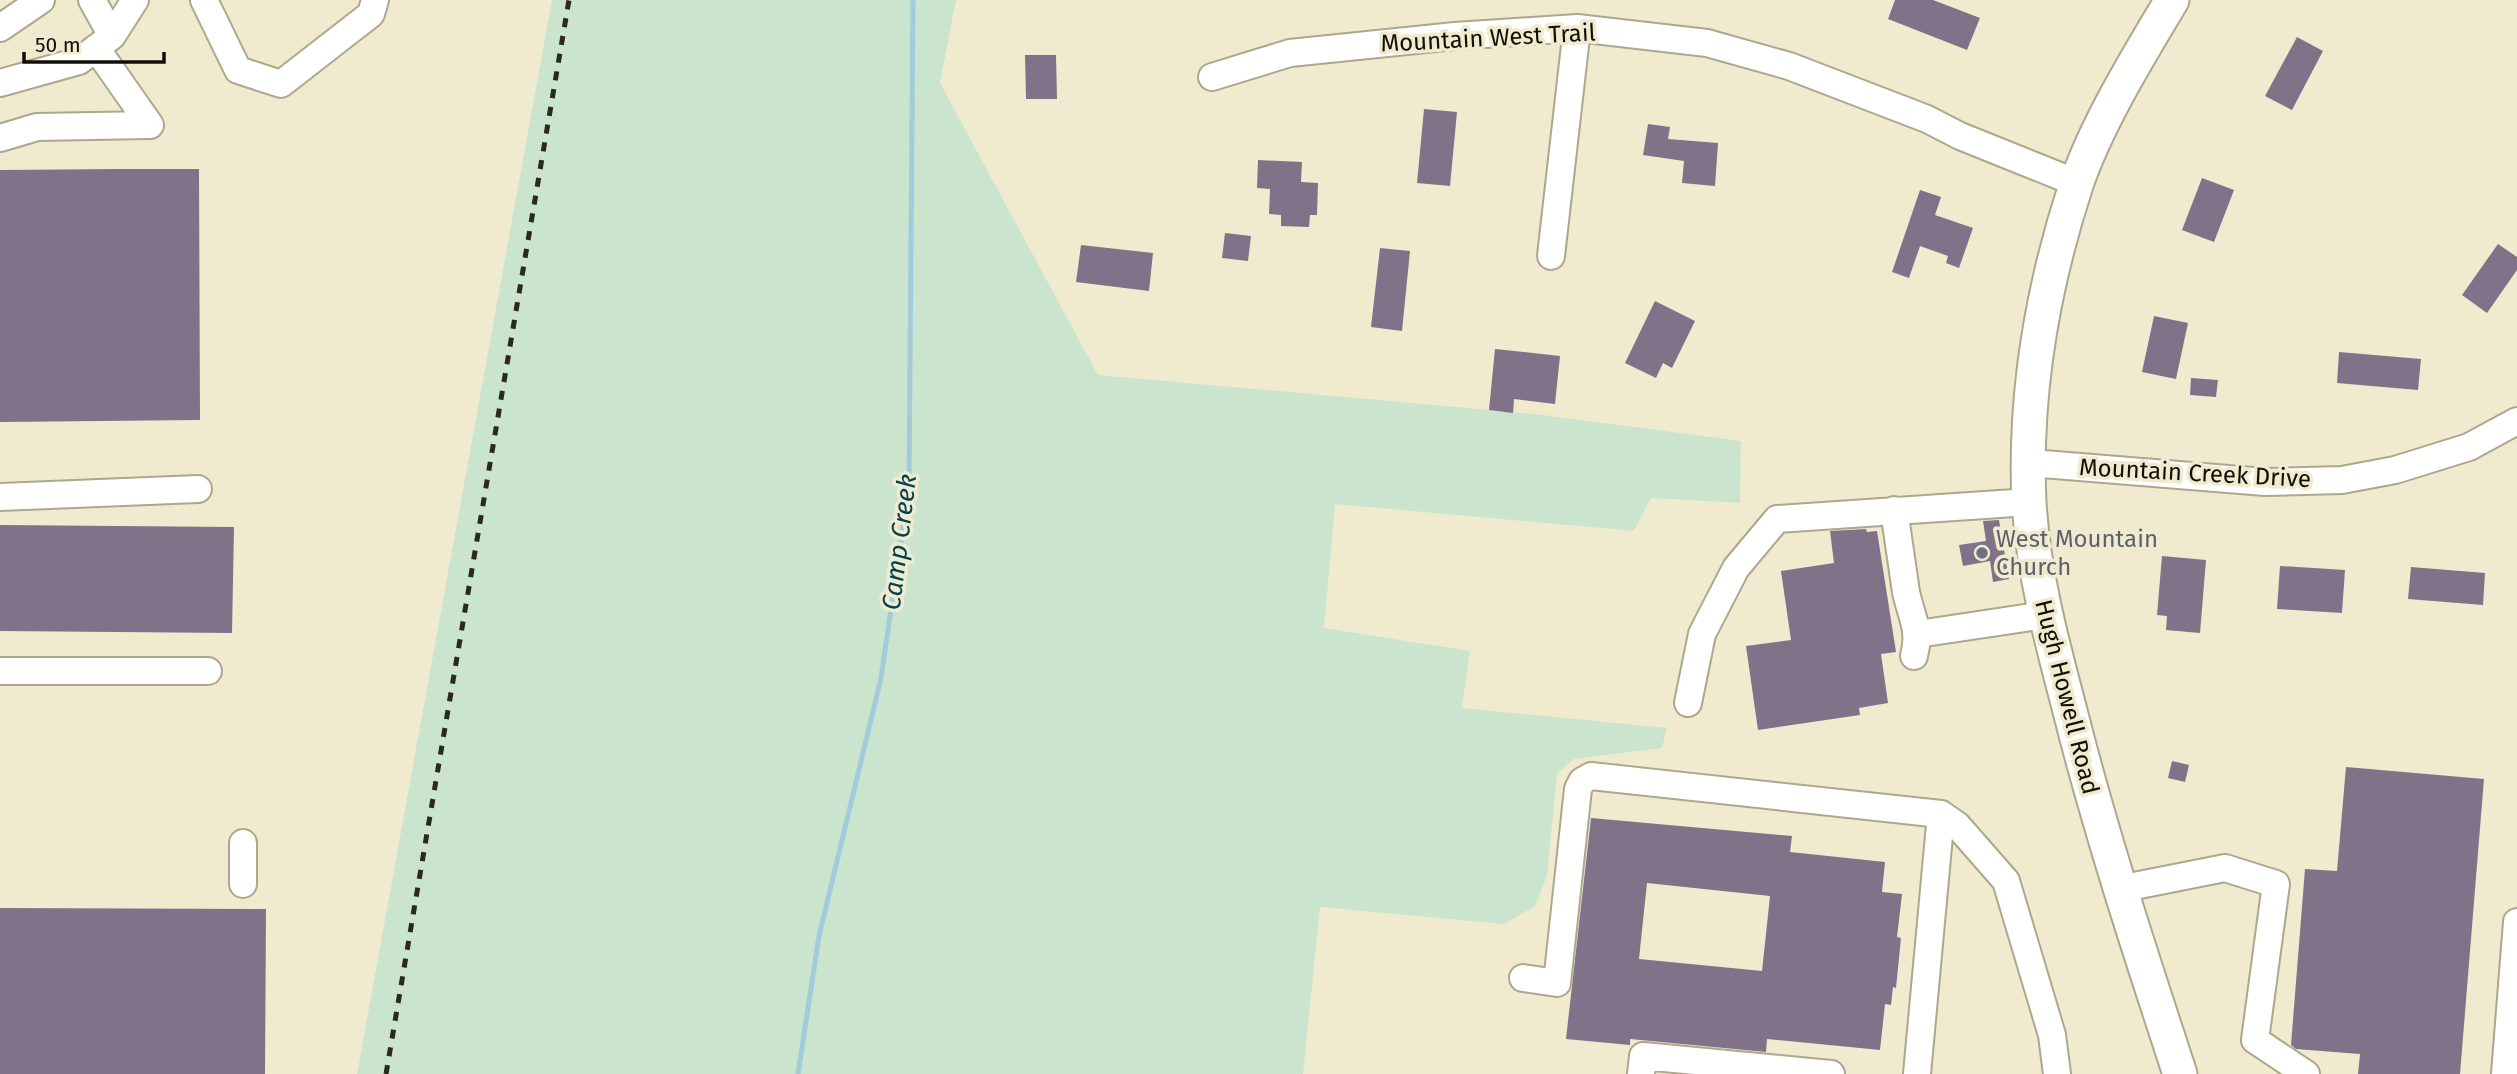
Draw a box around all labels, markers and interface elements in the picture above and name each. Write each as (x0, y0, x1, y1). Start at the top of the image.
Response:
street label: Mountain West Trail (1380, 18, 1596, 58)
scale bar (24, 21, 164, 65)
text: 50 m (35, 32, 81, 58)
street label: Mountain Creek Drive (2078, 453, 2312, 493)
water label: Camp Creek (876, 472, 923, 612)
place label: West Mountain Church (1996, 525, 2158, 581)
marker: West Mountain Church (1974, 545, 1990, 561)
street label: Hugh Howell Road (2029, 597, 2105, 797)

